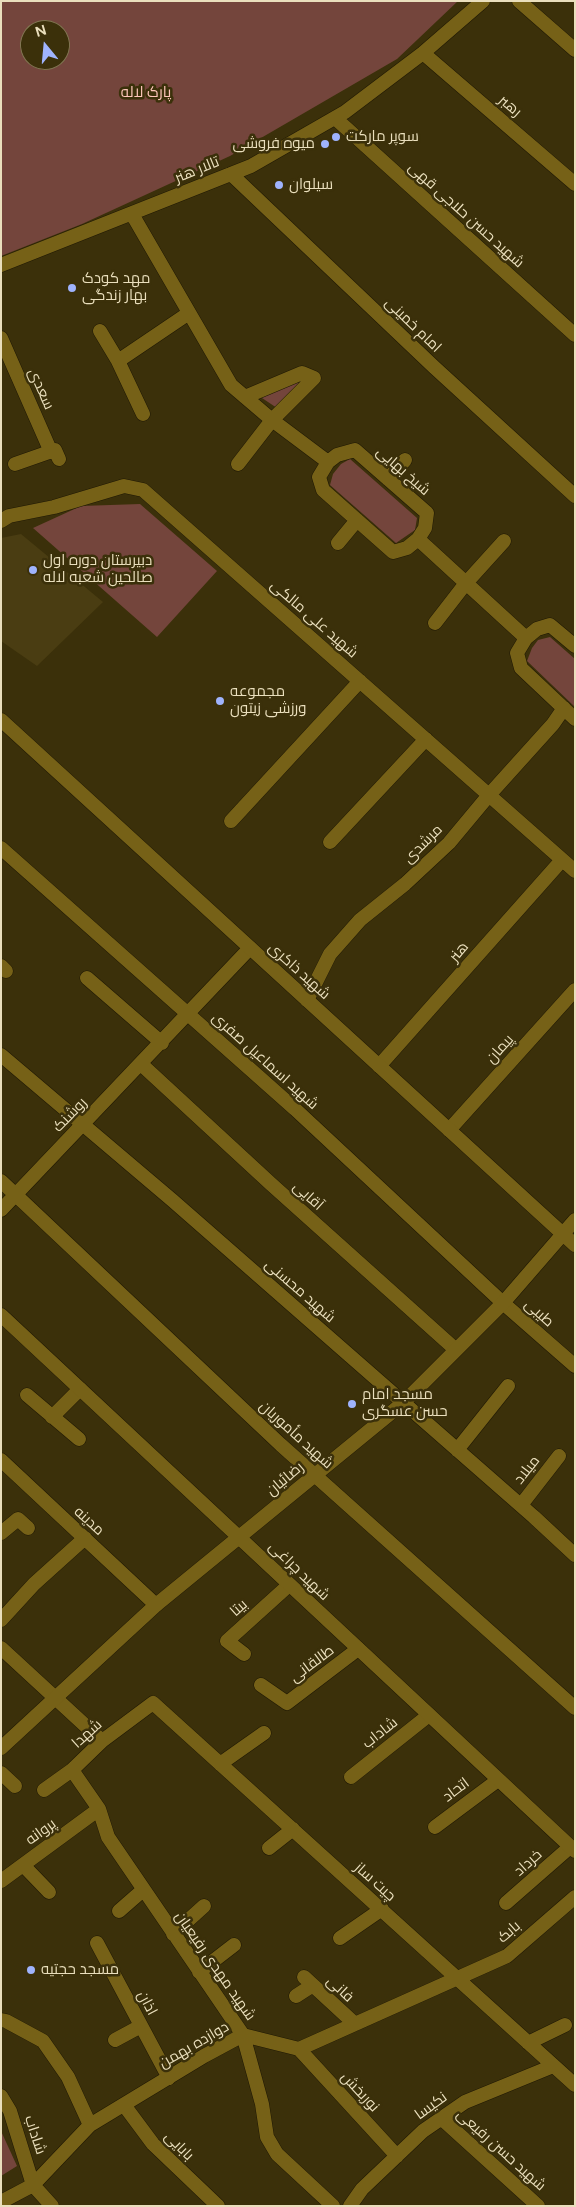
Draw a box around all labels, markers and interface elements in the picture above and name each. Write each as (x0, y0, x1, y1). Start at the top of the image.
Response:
north arrow (20, 20, 70, 70)
text: N (33, 21, 48, 41)
park label: پارک لاله (121, 84, 171, 102)
street label: رهبر (495, 91, 525, 121)
place label: سوپر مارکت (346, 128, 419, 146)
marker: سوپر مارکت (330, 131, 342, 143)
place label: میوه فروشی (232, 135, 315, 153)
marker: میوه فروشی (319, 138, 331, 150)
street label: تالار هنر (172, 153, 222, 187)
street label: شهید حسن حلاجی قهی (404, 158, 528, 272)
place label: سیلوان (289, 176, 333, 194)
marker: سیلوان (273, 179, 285, 191)
place label: مهد کودک بهار زندگی (82, 270, 150, 305)
marker: مهد کودک بهار زندگی (66, 282, 78, 294)
street label: امام خمینی (381, 294, 445, 356)
street label: سعدی (24, 366, 58, 412)
street label: شیخ بهایی (372, 443, 434, 499)
place label: دبیرستان دوره اول صالحین شعبه لاله (43, 552, 153, 587)
marker: دبیرستان دوره اول صالحین شعبه لاله (27, 564, 39, 576)
street label: شهید علی مالکی (267, 576, 361, 662)
place label: مجموعه ورزشی زیتون (230, 683, 306, 718)
marker: مجموعه ورزشی زیتون (214, 695, 226, 707)
street label: مرشدی (400, 821, 446, 867)
street label: هنر (445, 938, 473, 966)
street label: شهید ذاکری (264, 939, 334, 1003)
street label: شهید اسماعیل صفری (208, 1009, 322, 1113)
street label: پیمان (482, 1031, 518, 1067)
street label: روشنک (49, 1094, 91, 1136)
street label: آقایی (289, 1178, 327, 1214)
street label: شهید محسنی (261, 1255, 339, 1327)
street label: طیبی (521, 1295, 557, 1331)
place label: مسجد امام حسن عسگری (362, 1386, 447, 1421)
street label: شهید مأموریان (255, 1397, 337, 1473)
marker: مسجد امام حسن عسگری (346, 1398, 358, 1410)
street label: میلاد (510, 1452, 544, 1488)
street label: رضائیان (263, 1458, 307, 1500)
street label: مدینه (70, 1503, 108, 1539)
street label: شهید چراغی (265, 1538, 333, 1604)
street label: بیتا (227, 1596, 251, 1620)
street label: طالقانی (286, 1641, 338, 1687)
street label: شاداب (359, 1714, 401, 1752)
street label: شهدا (68, 1716, 106, 1752)
street label: اتحاد (439, 1774, 473, 1806)
street label: پروانه (22, 1815, 60, 1849)
street label: خرداد (510, 1846, 546, 1880)
street label: چیت ساز (351, 1859, 399, 1905)
street label: شهید مهدی رفیعیان (171, 1908, 259, 2024)
street label: بابک (494, 1917, 524, 1947)
place label: مسجد حجتیه (41, 1961, 119, 1979)
marker: مسجد حجتیه (25, 1964, 37, 1976)
street label: فانی (323, 1972, 357, 2006)
street label: اذان (133, 1988, 161, 2018)
street label: دوازده بهمن (156, 2018, 232, 2072)
street label: نوربخش (337, 2068, 383, 2116)
street label: نکیسا (411, 2088, 451, 2124)
street label: شهید حسن رفیعی (453, 2105, 549, 2195)
street label: شاداب (20, 2113, 50, 2157)
street label: بابایی (161, 2128, 197, 2164)

